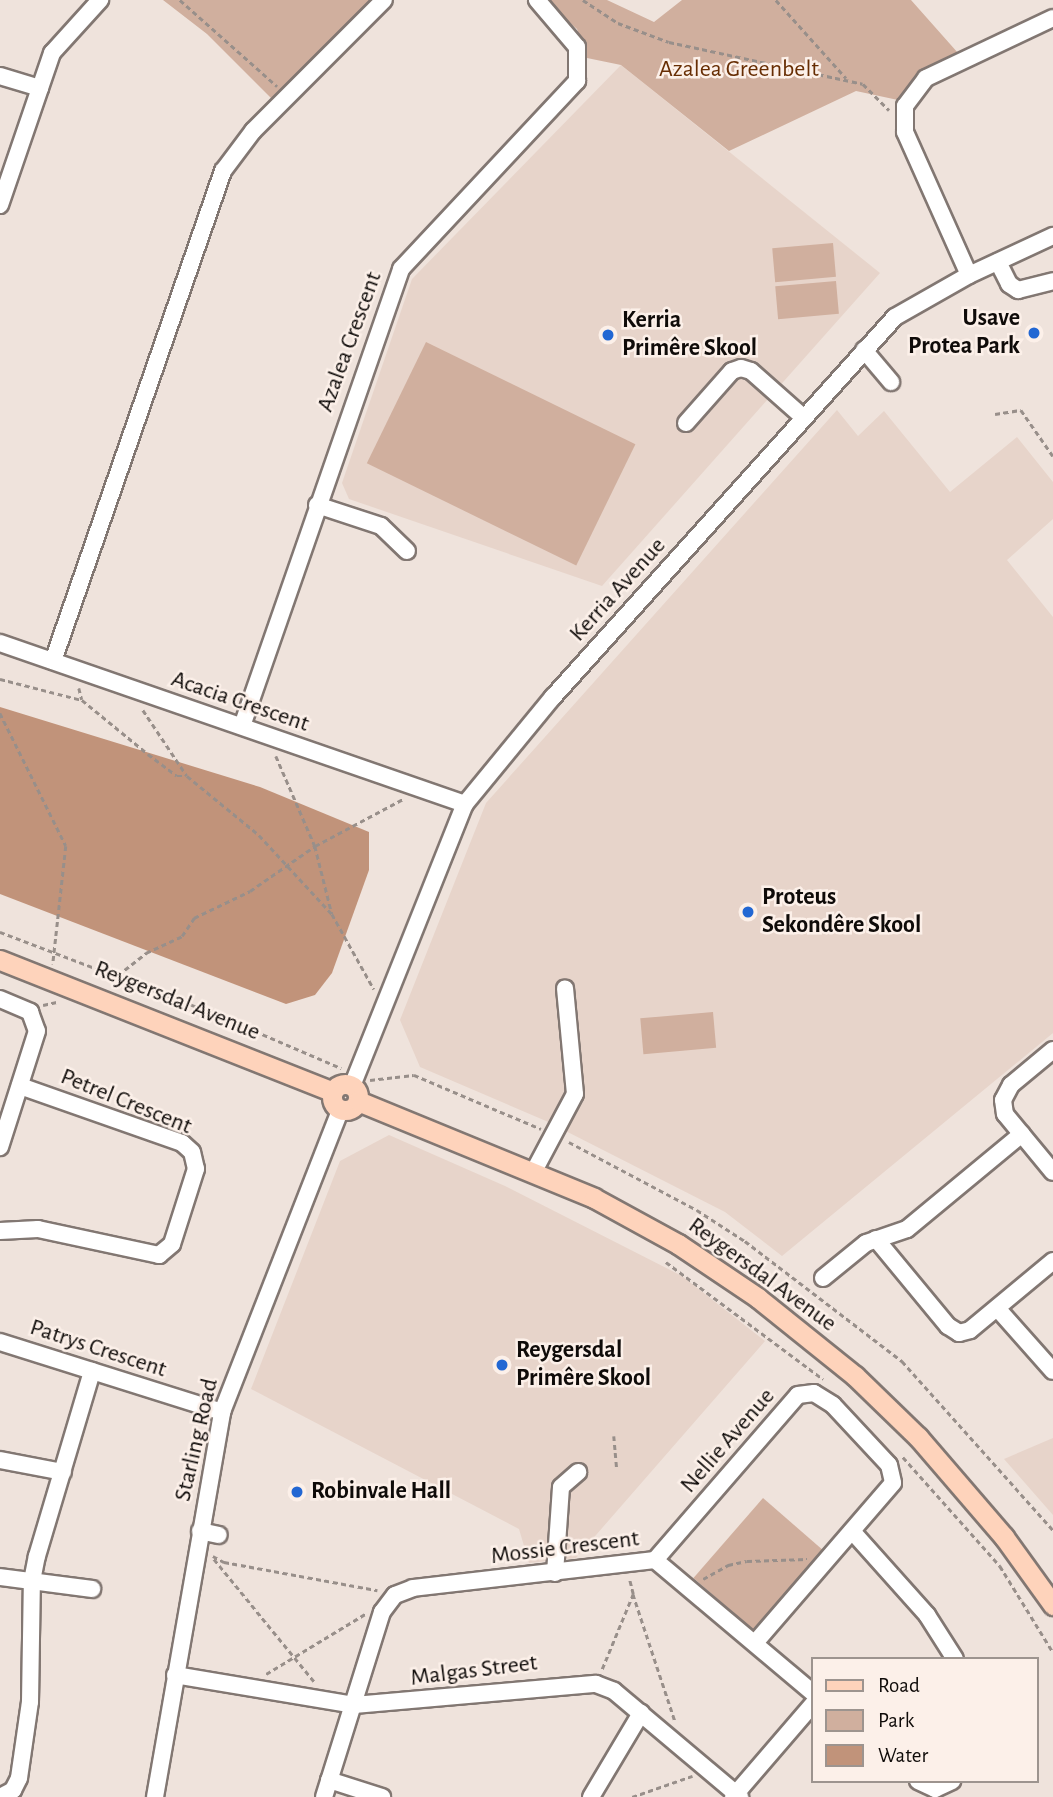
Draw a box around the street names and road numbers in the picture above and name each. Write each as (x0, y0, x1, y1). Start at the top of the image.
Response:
street label: Azalea Crescent (311, 268, 389, 416)
street label: Kerria Avenue (564, 532, 672, 648)
street label: Acacia Crescent (167, 665, 313, 739)
street label: Reygersdal Avenue (90, 955, 264, 1047)
street label: Petrel Crescent (56, 1063, 196, 1141)
street label: Reygersdal Avenue (682, 1212, 842, 1338)
street label: Patrys Crescent (26, 1313, 170, 1385)
street label: Starling Road (169, 1376, 225, 1504)
street label: Nellie Avenue (675, 1383, 781, 1499)
street label: Mossie Crescent (489, 1525, 641, 1571)
street label: Malgas Street (409, 1649, 539, 1693)

